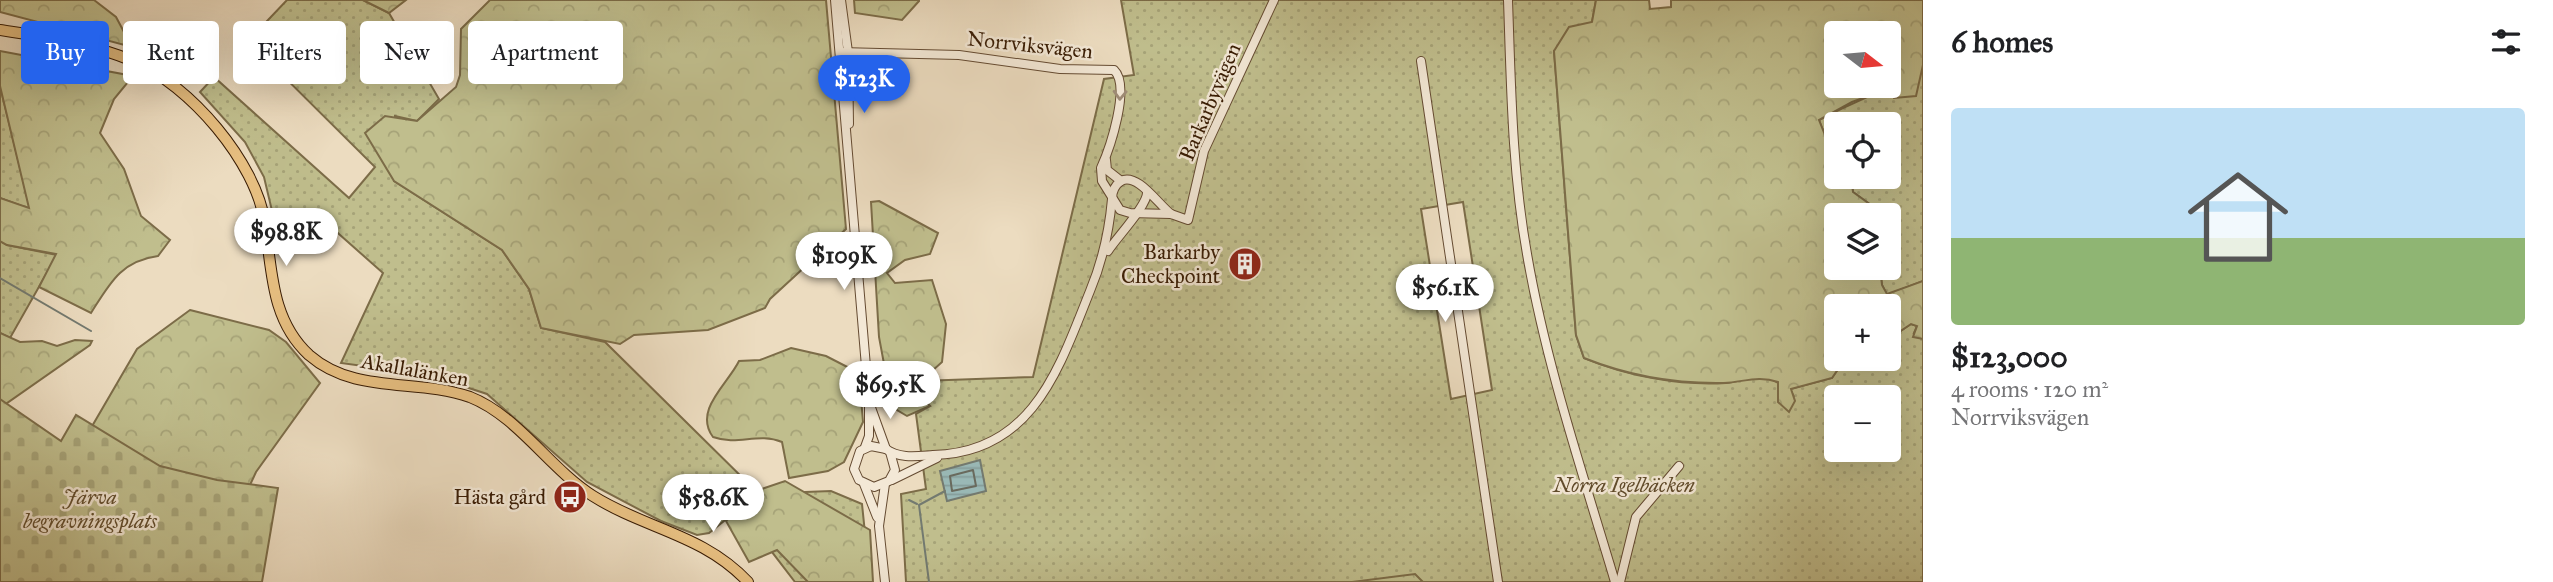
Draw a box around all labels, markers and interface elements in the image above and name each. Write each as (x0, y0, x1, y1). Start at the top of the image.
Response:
chip: Buy (21, 21, 109, 84)
chip: Rent (123, 21, 219, 84)
chip: Filters (233, 21, 346, 84)
chip: New (360, 21, 454, 84)
chip: Apartment (468, 21, 623, 84)
north arrow (1824, 21, 1900, 98)
map controls (1824, 21, 1901, 462)
icon: filters (2487, 23, 2525, 61)
text: 6 homes (1951, 24, 2053, 60)
street label: Norrviksvägen (966, 25, 1094, 65)
street label: Barkarbyvägen (1174, 39, 1246, 165)
pin: $123K (815, 55, 913, 115)
text: $123K (834, 64, 894, 92)
one-way arrow (1112, 89, 1127, 100)
button: locate (1824, 112, 1901, 189)
icon: home (2175, 154, 2301, 280)
button: layers (1824, 203, 1901, 280)
pin: $98.8K (229, 208, 343, 268)
text: $98.8K (250, 217, 322, 245)
pin: $109K (795, 232, 893, 292)
place label: Barkarby Checkpoint (1121, 239, 1221, 289)
text: $109K (812, 241, 876, 269)
building icon: Barkarby Checkpoint (1226, 245, 1264, 283)
pin: $56.1K (1388, 264, 1502, 324)
text: $56.1K (1412, 273, 1478, 301)
button: + (1824, 294, 1901, 371)
text: $123,000 (1951, 339, 2068, 375)
street label: Akallalänken (358, 348, 471, 392)
pin: $69.5K (833, 362, 947, 421)
text: $69.5K (855, 370, 925, 398)
text: 4 rooms · 120 m² (1951, 375, 2108, 403)
button: − (1824, 385, 1901, 462)
text: Norrviksvägen (1951, 403, 2089, 431)
park label: Norra Igelbäcken (1552, 472, 1695, 498)
pin: $58.6K (656, 475, 770, 534)
bus stop icon: Hästa gård (551, 478, 589, 516)
text: $58.6K (678, 483, 748, 511)
park label: Järva begravningsplats (22, 484, 158, 534)
place label: Hästa gård (453, 484, 546, 510)

